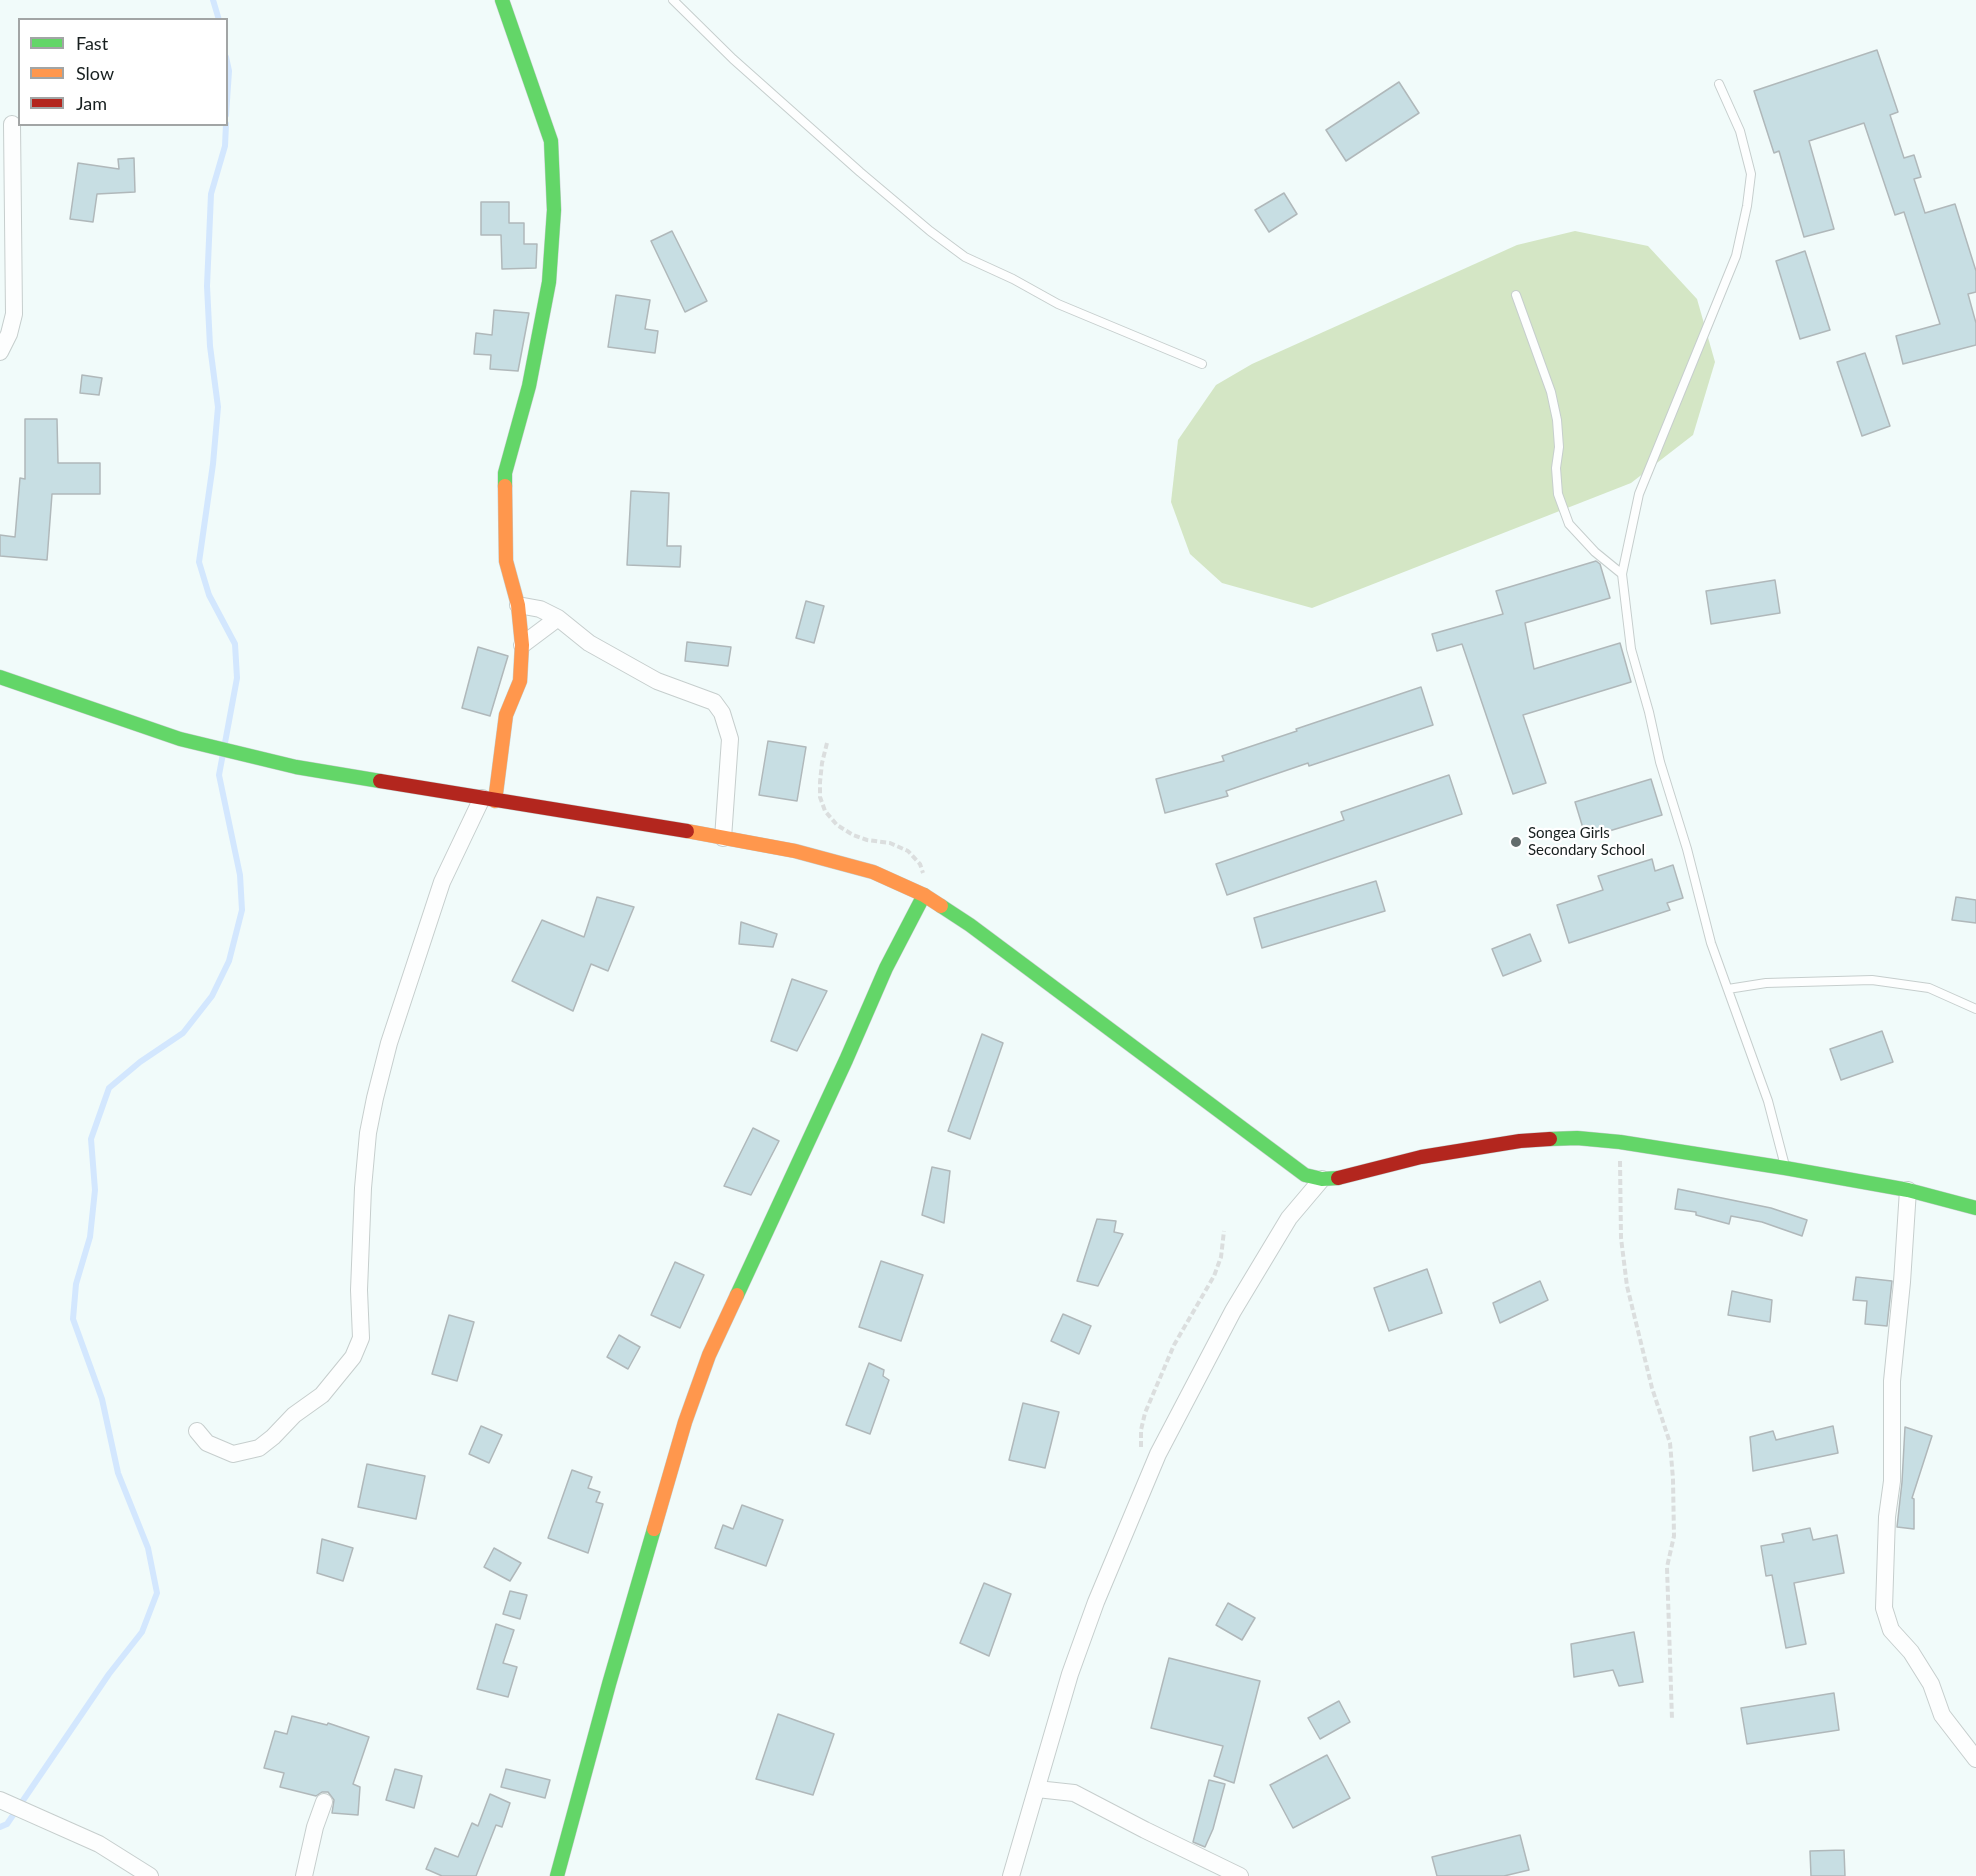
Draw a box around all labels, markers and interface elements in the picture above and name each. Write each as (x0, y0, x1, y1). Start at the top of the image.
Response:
legend (18, 18, 228, 126)
text: Fast (76, 32, 108, 54)
text: Slow (76, 62, 114, 84)
text: Jam (76, 92, 107, 114)
place label: Songea Girls Secondary School (1528, 824, 1645, 859)
marker: Songea Girls Secondary School (1509, 835, 1523, 849)

